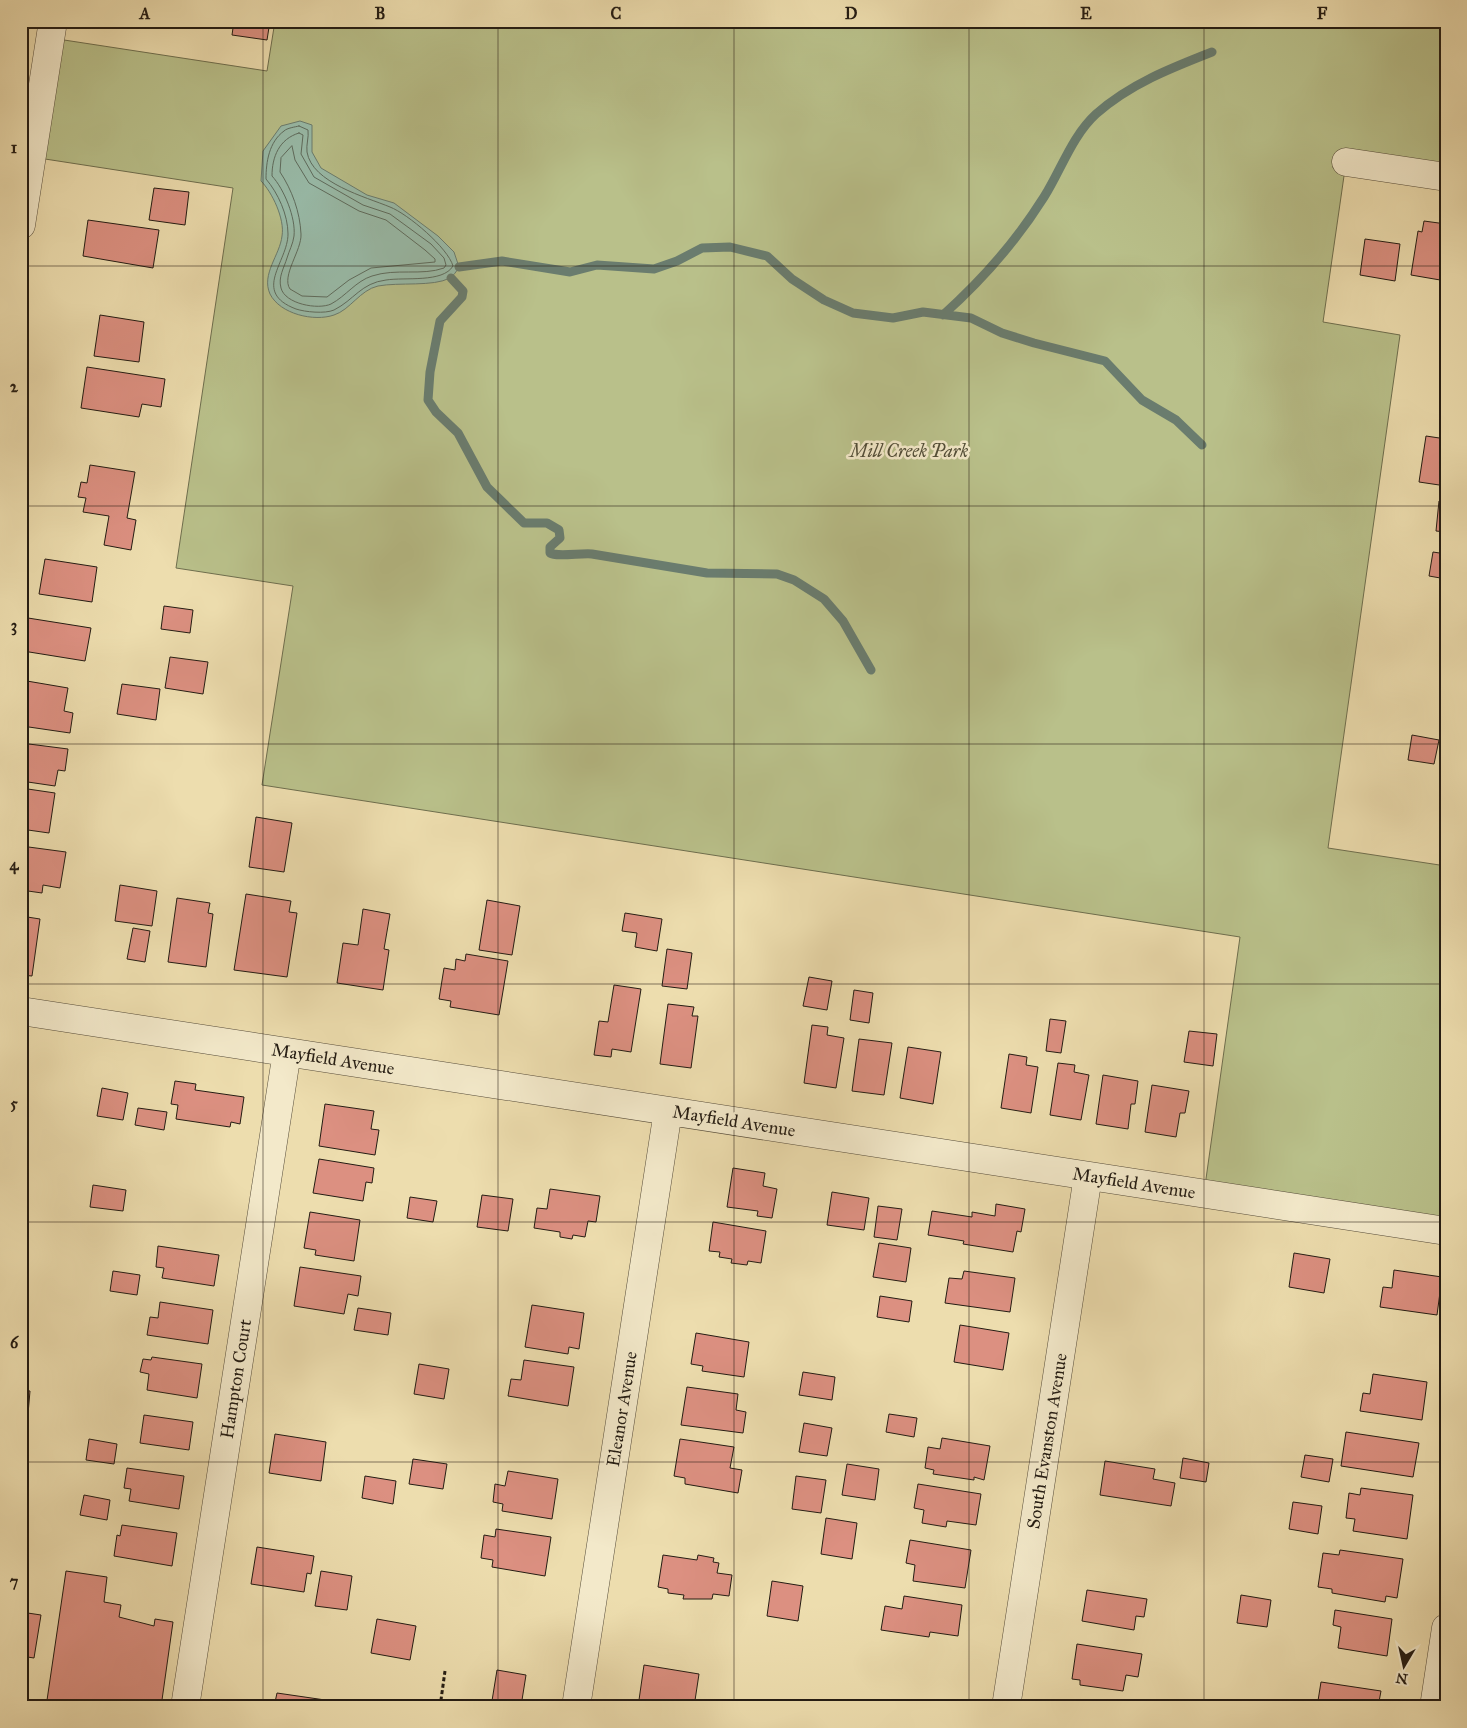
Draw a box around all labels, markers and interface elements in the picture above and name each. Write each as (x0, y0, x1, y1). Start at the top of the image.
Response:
text: A (139, 4, 151, 23)
text: B (375, 4, 385, 23)
text: C (611, 4, 622, 23)
text: D (845, 4, 858, 23)
text: E (1080, 4, 1092, 23)
text: F (1317, 4, 1328, 23)
text: 1 (11, 138, 18, 157)
text: 2 (10, 377, 19, 396)
park label: Mill Creek Park (848, 440, 968, 462)
text: 3 (11, 616, 17, 636)
text: 4 (10, 855, 20, 875)
street label: Mayfield Avenue (270, 1038, 396, 1080)
text: 5 (10, 1094, 18, 1113)
street label: Mayfield Avenue (671, 1100, 797, 1142)
street label: Mayfield Avenue (1071, 1162, 1197, 1204)
street label: Hampton Court (216, 1317, 256, 1440)
text: 6 (10, 1333, 19, 1352)
street label: Eleanor Avenue (602, 1350, 642, 1468)
street label: South Evanston Avenue (1022, 1352, 1072, 1530)
text: 7 (10, 1572, 19, 1591)
north arrow (1380, 1640, 1430, 1690)
text: N (1395, 1669, 1409, 1688)

